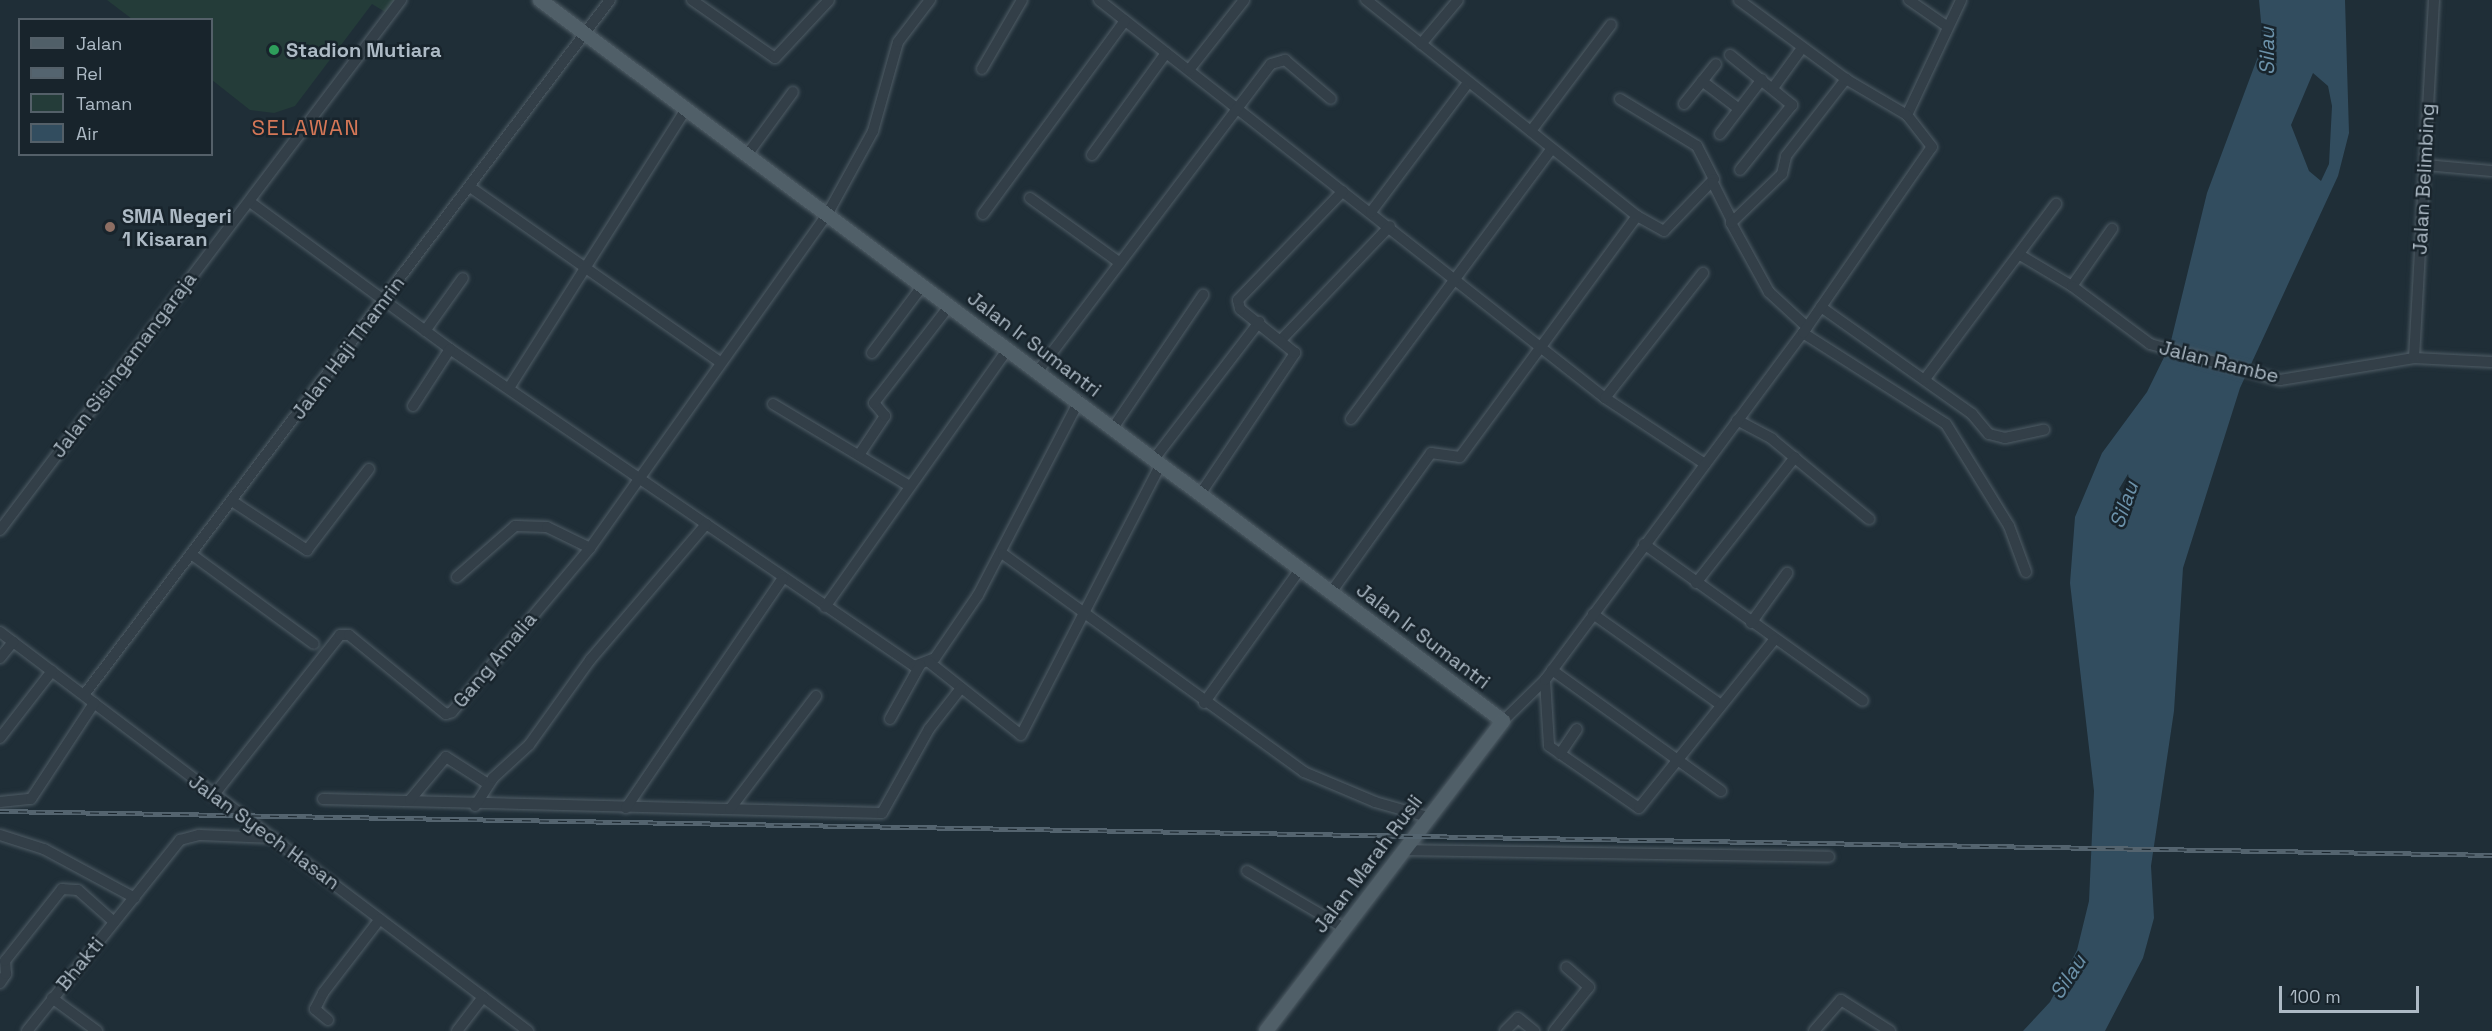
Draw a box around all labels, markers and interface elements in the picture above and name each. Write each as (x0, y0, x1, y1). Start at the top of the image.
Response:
legend (18, 18, 213, 156)
water label: Silau (2254, 27, 2280, 75)
text: Jalan (76, 32, 122, 55)
place label: Stadion Mutiara (286, 38, 442, 62)
marker: Stadion Mutiara (267, 43, 281, 57)
text: Rel (76, 62, 102, 85)
text: Taman (76, 92, 132, 115)
street label: Jalan Belimbing (2408, 103, 2440, 255)
district label: SELAWAN (252, 115, 360, 141)
text: Air (76, 122, 99, 145)
place label: SMA Negeri 1 Kisaran (122, 204, 232, 251)
marker: SMA Negeri 1 Kisaran (103, 220, 117, 234)
street label: Jalan Sisingamangaraja (46, 267, 202, 463)
street label: Jalan Haji Thamrin (286, 271, 410, 425)
street label: Jalan Ir Sumantri (962, 286, 1106, 402)
street label: Jalan Rambe (2157, 336, 2281, 388)
water label: Silau (2104, 478, 2144, 532)
street label: Jalan Ir Sumantri (1351, 578, 1495, 694)
street label: Gang Amalia (448, 607, 542, 713)
street label: Jalan Syech Hasan (184, 769, 344, 895)
street label: Jalan Marah Rusli (1308, 790, 1428, 938)
street label: Bhakti (51, 932, 109, 996)
water label: Silau (2044, 950, 2092, 1004)
scale bar (2282, 974, 2422, 1012)
text: 100 m (2290, 985, 2341, 1008)

